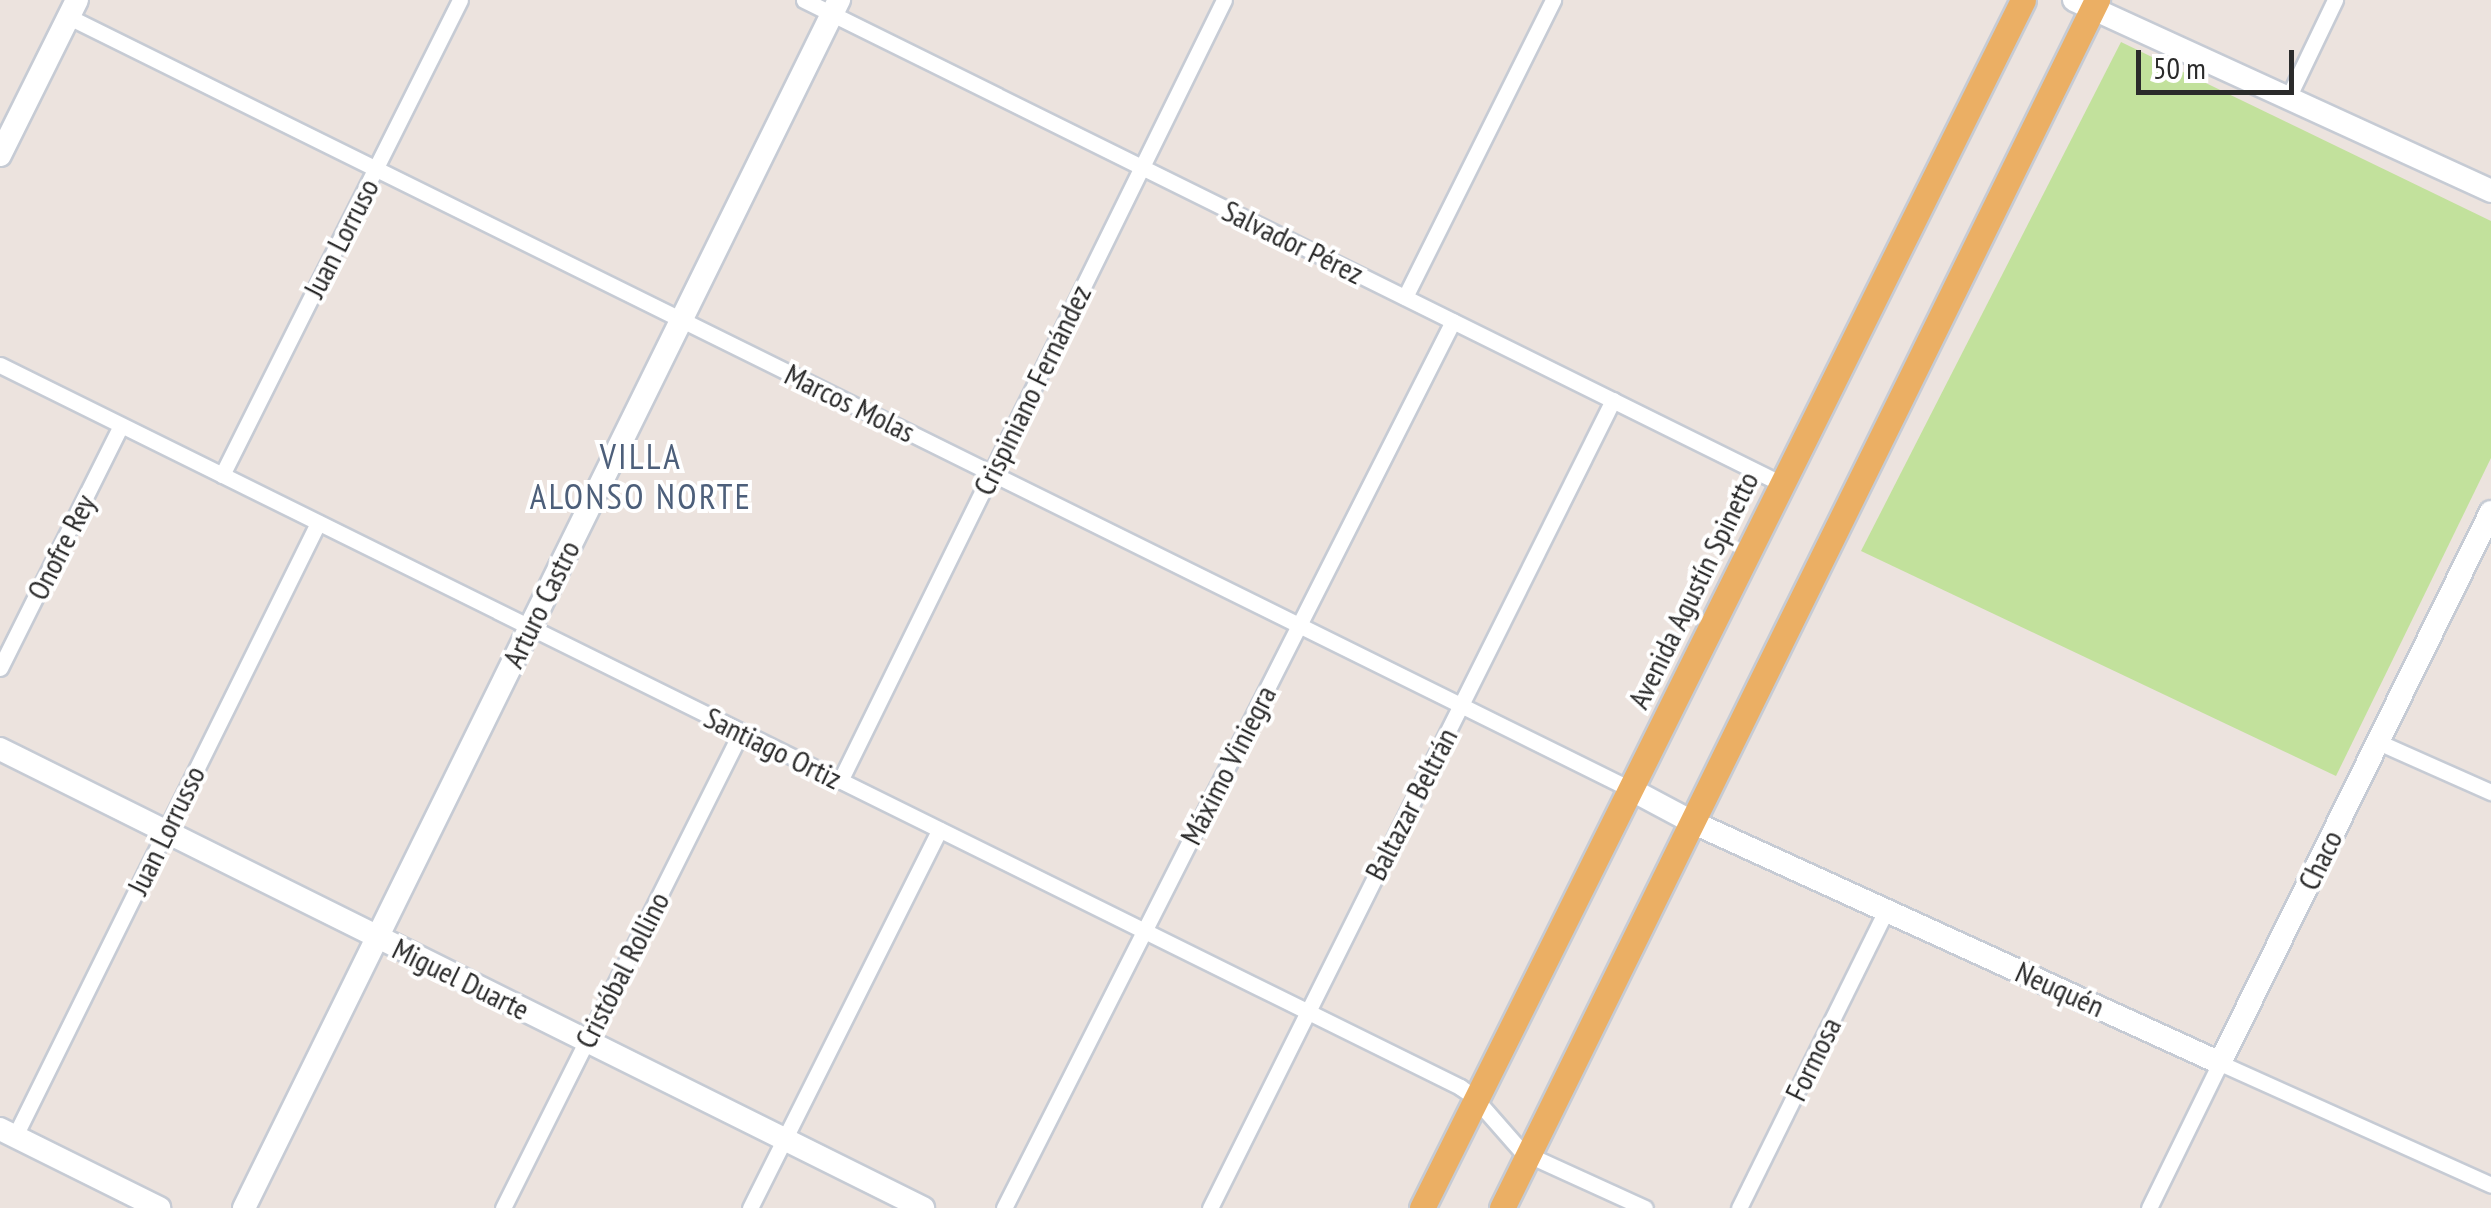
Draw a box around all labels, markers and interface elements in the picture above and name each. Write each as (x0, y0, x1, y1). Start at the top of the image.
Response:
scale bar (2141, 30, 2298, 92)
text: 50 m (2153, 48, 2206, 87)
street label: Juan Lorruso (296, 173, 386, 303)
street label: Salvador Pérez (1217, 192, 1369, 292)
street label: Crispiniano Fernández (966, 279, 1098, 501)
street label: Marcos Molas (779, 356, 921, 450)
district label: VILLA ALONSO NORTE (530, 435, 752, 517)
street label: Avenida Agustín Spinetto (1620, 465, 1766, 715)
street label: Onofre Rey (19, 488, 103, 606)
street label: Arturo Castro (495, 535, 587, 673)
street label: Máximo Viniegra (1172, 679, 1284, 851)
street label: Santiago Ortiz (699, 699, 847, 797)
street label: Baltazar Beltrán (1357, 722, 1465, 886)
street label: Juan Lorrusso (119, 760, 213, 900)
street label: Chaco (2290, 824, 2350, 896)
street label: Cristóbal Rollino (567, 886, 677, 1054)
street label: Miguel Duarte (387, 931, 535, 1027)
street label: Neuquén (2010, 954, 2110, 1024)
street label: Formosa (1777, 1011, 1849, 1107)

